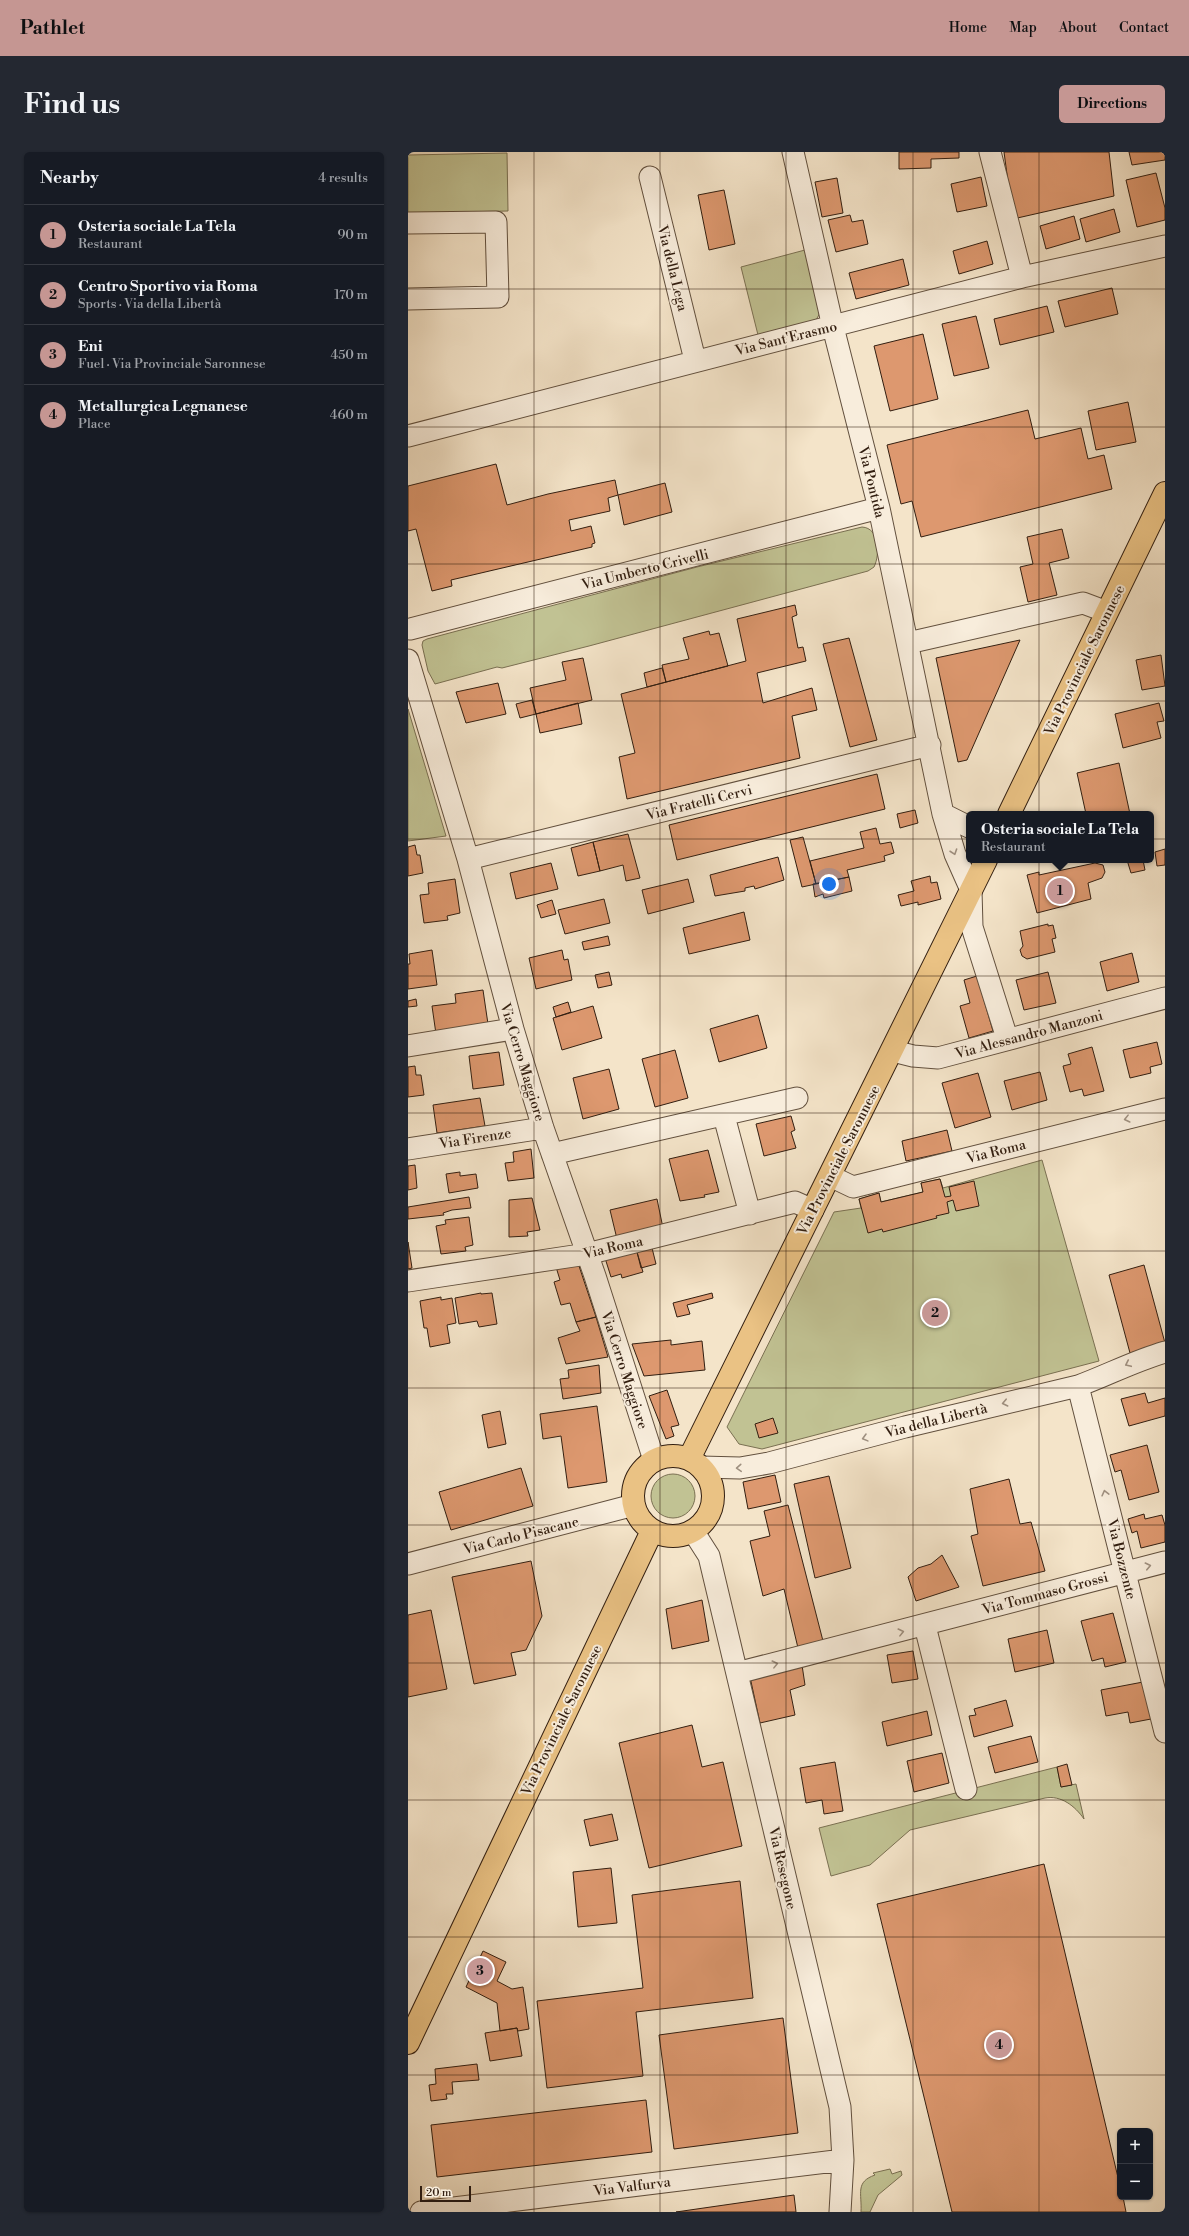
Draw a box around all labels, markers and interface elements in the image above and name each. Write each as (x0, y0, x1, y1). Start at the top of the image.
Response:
text: Pathlet (20, 16, 85, 40)
text: Home (949, 19, 987, 37)
text: Map (1009, 19, 1037, 37)
text: About (1059, 19, 1097, 37)
text: Contact (1119, 19, 1169, 37)
button: Directions (1059, 85, 1165, 123)
text: Find us (24, 87, 120, 122)
text: Nearby (40, 167, 99, 189)
text: 4 results (318, 170, 368, 186)
text: Osteria sociale La Tela (78, 217, 236, 236)
street label: Via della Lega (652, 223, 692, 314)
text: 1 (50, 227, 56, 243)
text: 90 m (337, 227, 368, 243)
text: Restaurant (78, 236, 143, 252)
text: Centro Sportivo via Roma (78, 277, 258, 296)
text: 2 (49, 287, 57, 303)
text: 170 m (334, 287, 368, 303)
text: Sports · Via della Libertà (78, 296, 221, 312)
street label: Via Sant'Erasmo (732, 318, 839, 361)
text: Eni (78, 337, 102, 356)
text: 3 (49, 347, 57, 363)
text: 450 m (330, 347, 368, 363)
text: Fuel · Via Provinciale Saronnese (78, 356, 265, 372)
text: Metallurgica Legnanese (78, 397, 248, 416)
text: 4 (49, 407, 57, 423)
text: 460 m (330, 407, 368, 423)
text: Place (78, 416, 110, 432)
street label: Via Pontida (853, 444, 889, 521)
street label: Via Umberto Crivelli (579, 545, 711, 595)
street label: Via Provinciale Saronnese (1040, 582, 1129, 740)
street label: Via Fratelli Cervi (643, 781, 754, 825)
popup (966, 811, 1154, 863)
text: Osteria sociale La Tela (981, 820, 1139, 839)
text: Restaurant (981, 839, 1046, 855)
one-way arrow (950, 848, 958, 855)
your location (819, 874, 839, 894)
pin: 1 (1047, 876, 1073, 906)
street label: Via Cerro Maggiore (495, 1000, 549, 1124)
street label: Via Alessandro Manzoni (952, 1006, 1105, 1064)
street label: Via Provinciale Saronnese (793, 1083, 884, 1239)
one-way arrow (1124, 1114, 1130, 1122)
street label: Via Firenze (437, 1124, 512, 1154)
street label: Via Roma (964, 1136, 1029, 1168)
street label: Via Roma (581, 1232, 646, 1264)
pin: 2 (922, 1298, 948, 1328)
street label: Via Cerro Maggiore (596, 1308, 652, 1432)
one-way arrow (1125, 1359, 1132, 1367)
street label: Via della Libertà (882, 1399, 990, 1443)
one-way arrow (1001, 1399, 1008, 1407)
one-way arrow (862, 1433, 868, 1441)
one-way arrow (735, 1463, 742, 1472)
one-way arrow (1101, 1490, 1110, 1497)
street label: Via Carlo Pisacane (461, 1513, 581, 1559)
street label: Via Bozzente (1102, 1516, 1140, 1601)
one-way arrow (1145, 1562, 1152, 1571)
street label: Via Tommaso Grossi (979, 1568, 1111, 1620)
one-way arrow (898, 1628, 904, 1636)
street label: Via Provinciale Saronnese (517, 1642, 606, 1800)
one-way arrow (771, 1660, 778, 1669)
street label: Via Resegone (764, 1824, 800, 1911)
pin: 3 (467, 1956, 493, 1986)
pin: 4 (986, 2030, 1012, 2060)
map controls (1117, 2128, 1153, 2200)
button: + (1117, 2128, 1153, 2164)
button: − (1117, 2164, 1153, 2200)
street label: Via Valfurva (592, 2173, 673, 2201)
scale bar (420, 2184, 471, 2203)
text: 20 m (426, 2186, 451, 2200)

